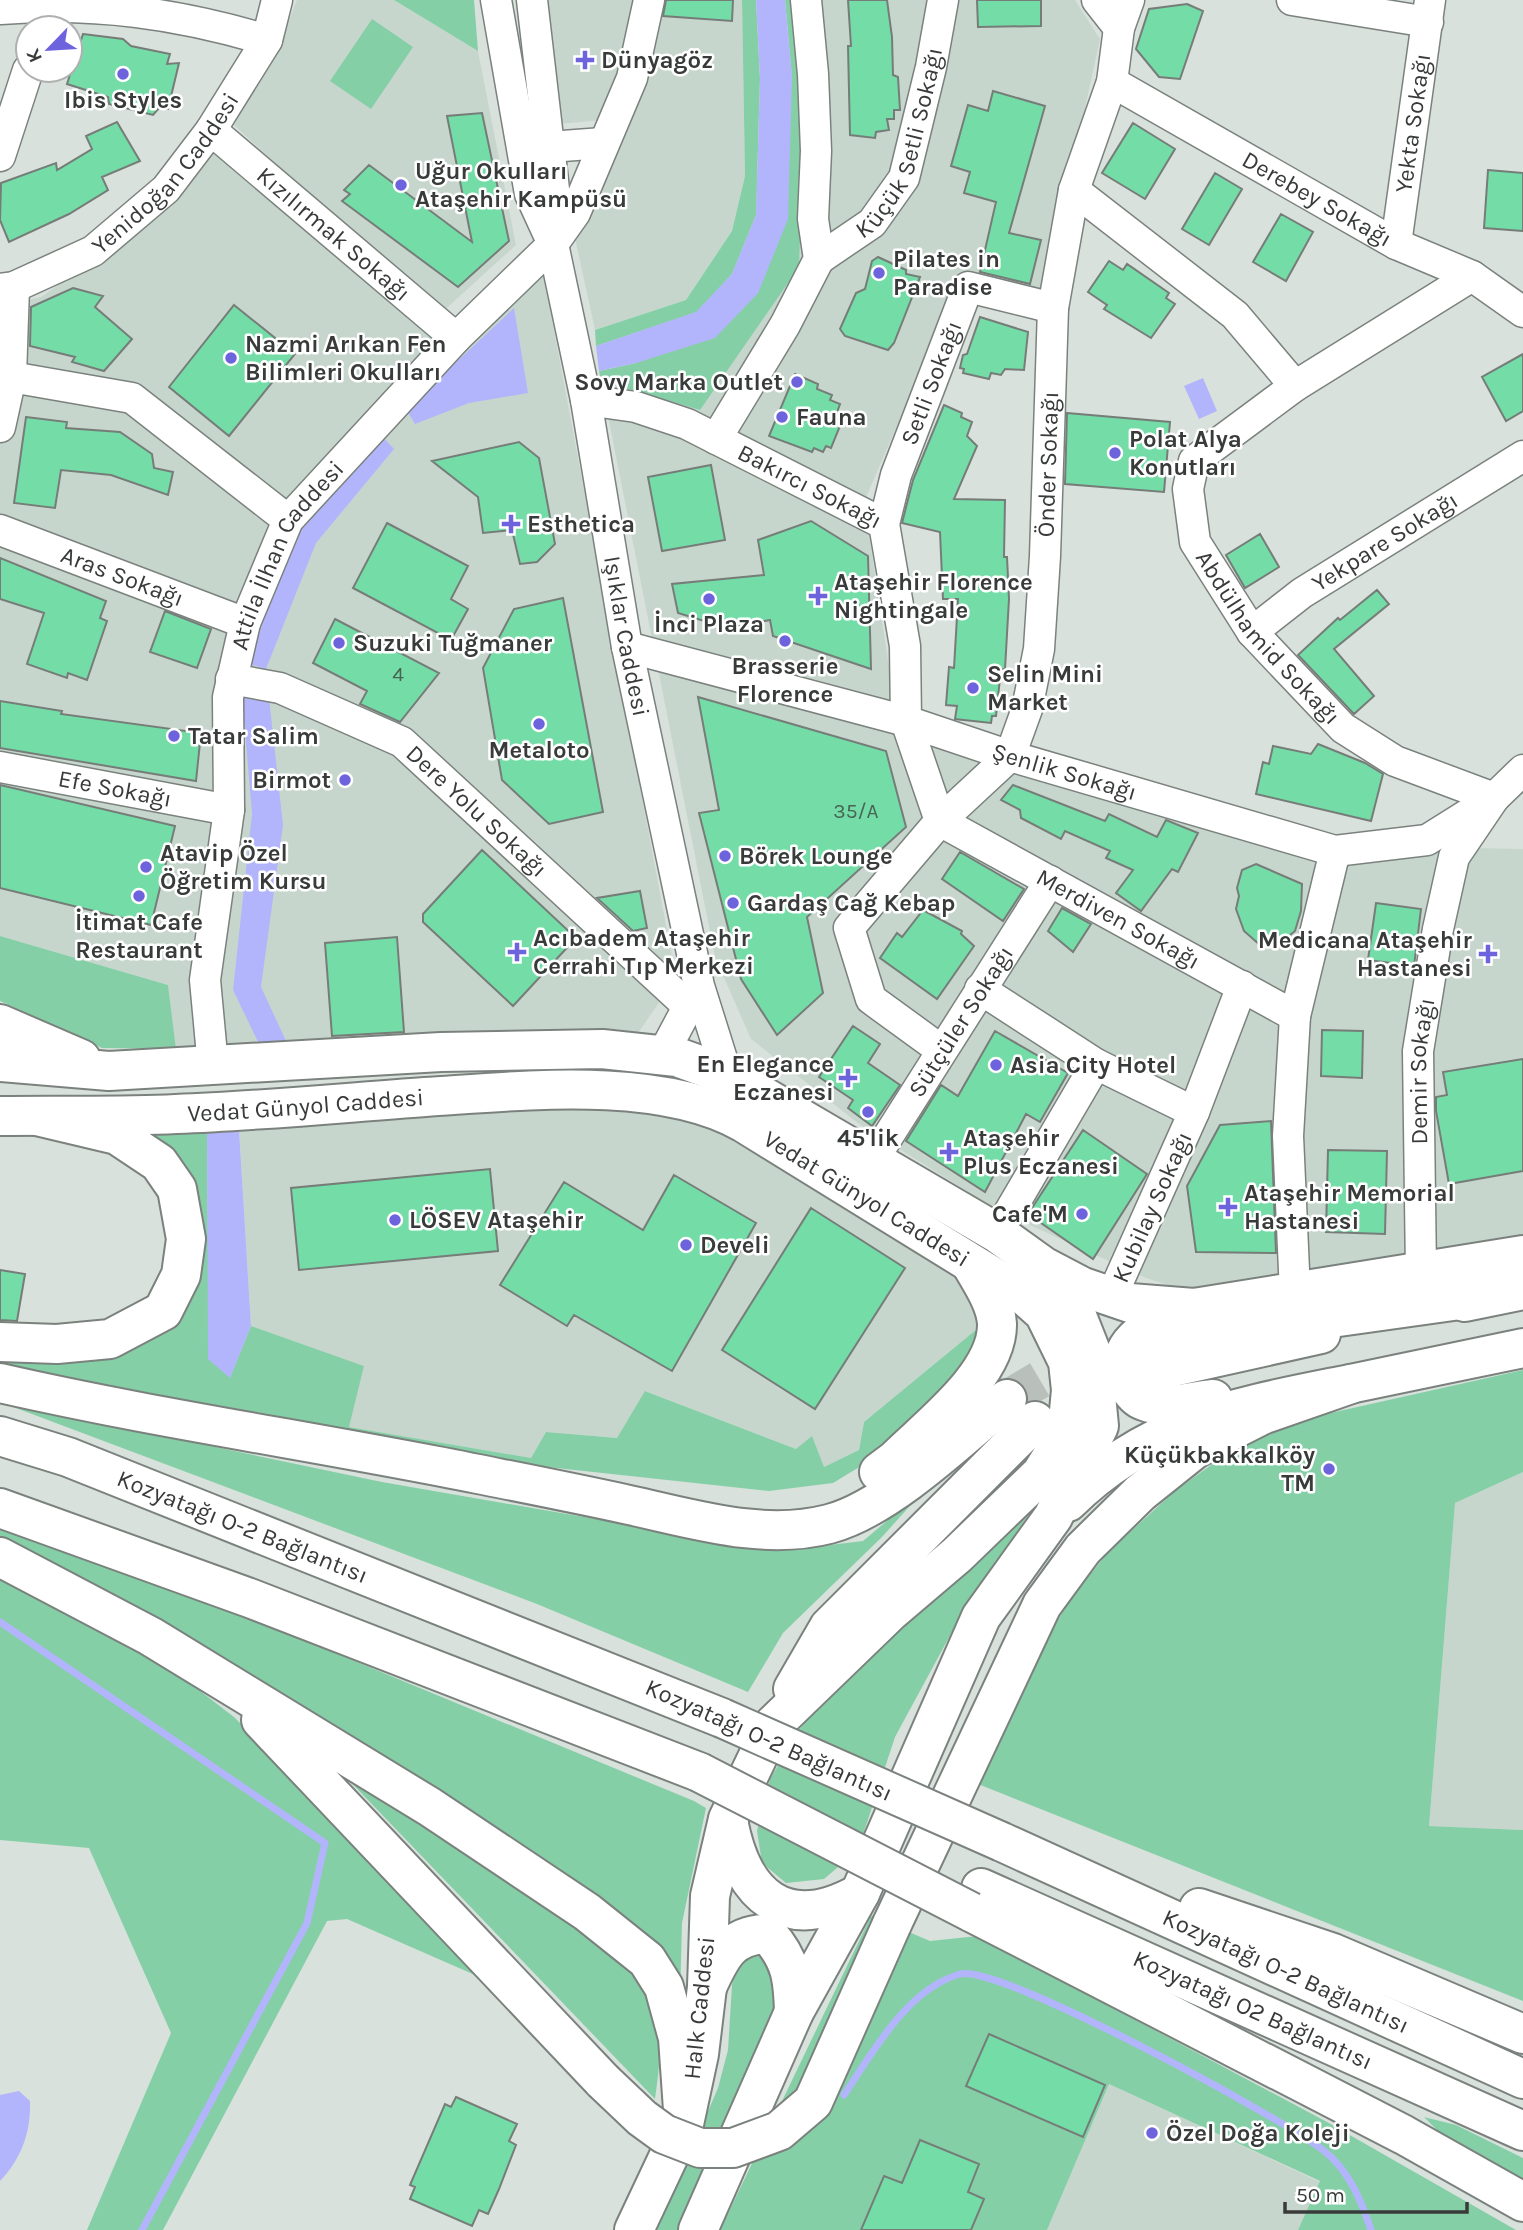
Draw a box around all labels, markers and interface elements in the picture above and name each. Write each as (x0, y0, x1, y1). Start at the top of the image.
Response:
north arrow (14, 14, 84, 84)
text: K (22, 45, 47, 66)
street label: Küçük Setli Sokağı (850, 45, 948, 244)
place label: Dünyagöz (601, 46, 713, 74)
marker: Dünyagöz (575, 50, 595, 70)
street label: Yekta Sokağı (1389, 52, 1436, 195)
marker: Ibis Styles (115, 66, 131, 82)
place label: Ibis Styles (64, 86, 182, 114)
street label: Yenidoğan Caddesi (86, 88, 245, 260)
street label: Derebey Sokağı (1237, 145, 1397, 253)
place label: Uğur Okulları Ataşehir Kampüsü (415, 157, 627, 213)
street label: Kızılırmak Sokağı (251, 161, 416, 307)
marker: Uğur Okulları Ataşehir Kampüsü (393, 177, 409, 193)
place label: Pilates in Paradise (893, 245, 1000, 301)
marker: Pilates in Paradise (871, 265, 887, 281)
street label: Setli Sokağı (895, 317, 968, 449)
place label: Nazmi Arıkan Fen Bilimleri Okulları (245, 330, 446, 386)
marker: Nazmi Arıkan Fen Bilimleri Okulları (223, 350, 239, 366)
place label: Sovy Marka Outlet (574, 368, 783, 396)
marker: Sovy Marka Outlet (789, 374, 805, 390)
street label: Önder Sokağı (1032, 391, 1064, 538)
place label: Fauna (796, 403, 867, 431)
marker: Fauna (774, 409, 790, 425)
place label: Polat Alya Konutları (1129, 425, 1242, 481)
street label: Bakırcı Sokağı (733, 438, 887, 535)
marker: Polat Alya Konutları (1107, 445, 1123, 461)
street label: Attila İlhan Caddesi (225, 455, 350, 653)
street label: Yekpare Sokağı (1307, 486, 1463, 597)
place label: Esthetica (527, 510, 635, 538)
marker: Esthetica (501, 514, 521, 534)
street label: Aras Sokağı (57, 540, 188, 612)
street label: Abdülhamid Sokağı (1190, 545, 1346, 730)
street label: Işıklar Caddesi (598, 554, 655, 719)
place label: Ataşehir Florence Nightingale (834, 568, 1033, 624)
marker: Ataşehir Florence Nightingale (808, 586, 828, 606)
marker: İnci Plaza (701, 591, 717, 607)
place label: İnci Plaza (654, 610, 764, 638)
place label: Suzuki Tuğmaner (353, 629, 553, 657)
marker: Brasserie Florence (777, 633, 793, 649)
marker: Suzuki Tuğmaner (331, 635, 347, 651)
place label: Brasserie Florence (731, 652, 839, 708)
place label: Selin Mini Market (987, 660, 1103, 716)
house number: 4 (392, 662, 404, 686)
marker: Selin Mini Market (965, 680, 981, 696)
marker: Metaloto (531, 716, 547, 732)
place label: Tatar Salim (188, 722, 319, 750)
marker: Tatar Salim (166, 728, 182, 744)
place label: Metaloto (488, 736, 590, 764)
street label: Şenlik Sokağı (988, 737, 1140, 806)
street label: Dere Yolu Sokağı (401, 739, 553, 883)
street label: Efe Sokağı (56, 764, 174, 813)
place label: Birmot (252, 766, 331, 794)
marker: Birmot (337, 772, 353, 788)
house number: 35/A (833, 799, 879, 823)
place label: Atavip Özel Öğretim Kursu (160, 839, 327, 895)
place label: Börek Lounge (739, 842, 893, 870)
marker: Börek Lounge (717, 848, 733, 864)
marker: Atavip Özel Öğretim Kursu (138, 859, 154, 875)
street label: Merdiven Sokağı (1032, 863, 1205, 975)
marker: İtimat Cafe Restaurant (131, 888, 147, 904)
place label: Gardaş Cağ Kebap (747, 889, 955, 917)
marker: Gardaş Cağ Kebap (725, 895, 741, 911)
place label: İtimat Cafe Restaurant (75, 908, 203, 964)
place label: Acıbadem Ataşehir Cerrahi Tıp Merkezi (533, 924, 754, 980)
place label: Medicana Ataşehir Hastanesi (1258, 926, 1473, 982)
street label: Sütçüler Sokağı (903, 941, 1019, 1102)
marker: Acıbadem Ataşehir Cerrahi Tıp Merkezi (507, 942, 527, 962)
marker: Medicana Ataşehir Hastanesi (1478, 944, 1498, 964)
street label: Demir Sokağı (1404, 996, 1440, 1145)
place label: En Elegance Eczanesi (696, 1050, 834, 1106)
place label: Asia City Hotel (1010, 1051, 1176, 1079)
marker: Asia City Hotel (988, 1057, 1004, 1073)
marker: En Elegance Eczanesi (840, 1070, 856, 1086)
street label: Vedat Günyol Caddesi (187, 1083, 425, 1128)
marker: 45'lik (860, 1104, 876, 1120)
place label: 45'lik (837, 1124, 899, 1152)
place label: Ataşehir Plus Eczanesi (963, 1124, 1119, 1180)
street label: Vedat Günyol Caddesi (758, 1125, 975, 1273)
street label: Kubilay Sokağı (1106, 1127, 1198, 1287)
marker: Ataşehir Plus Eczanesi (941, 1144, 957, 1160)
place label: Ataşehir Memorial Hastanesi (1244, 1179, 1455, 1235)
marker: Ataşehir Memorial Hastanesi (1218, 1197, 1238, 1217)
place label: Cafe'M (992, 1200, 1068, 1228)
place label: LÖSEV Ataşehir (409, 1206, 584, 1234)
marker: Cafe'M (1074, 1206, 1090, 1222)
marker: LÖSEV Ataşehir (387, 1212, 403, 1228)
place label: Develi (700, 1231, 770, 1259)
marker: Develi (678, 1237, 694, 1253)
place label: Küçükbakkalköy TM (1124, 1441, 1315, 1497)
marker: Küçükbakkalköy TM (1321, 1461, 1337, 1477)
street label: Kozyatağı O-2 Bağlantısı (113, 1464, 372, 1589)
street label: Kozyatağı O-2 Bağlantısı (641, 1673, 897, 1807)
street label: Kozyatağı O-2 Bağlantısı (1158, 1903, 1414, 2039)
street label: Halk Caddesi (678, 1935, 720, 2081)
street label: Kozyatağı O2 Bağlantısı (1129, 1944, 1377, 2076)
place label: Özel Doğa Koleji (1166, 2119, 1350, 2147)
marker: Özel Doğa Koleji (1144, 2125, 1160, 2141)
scale bar (1285, 2170, 1467, 2214)
text: 50 m (1296, 2183, 1345, 2207)

